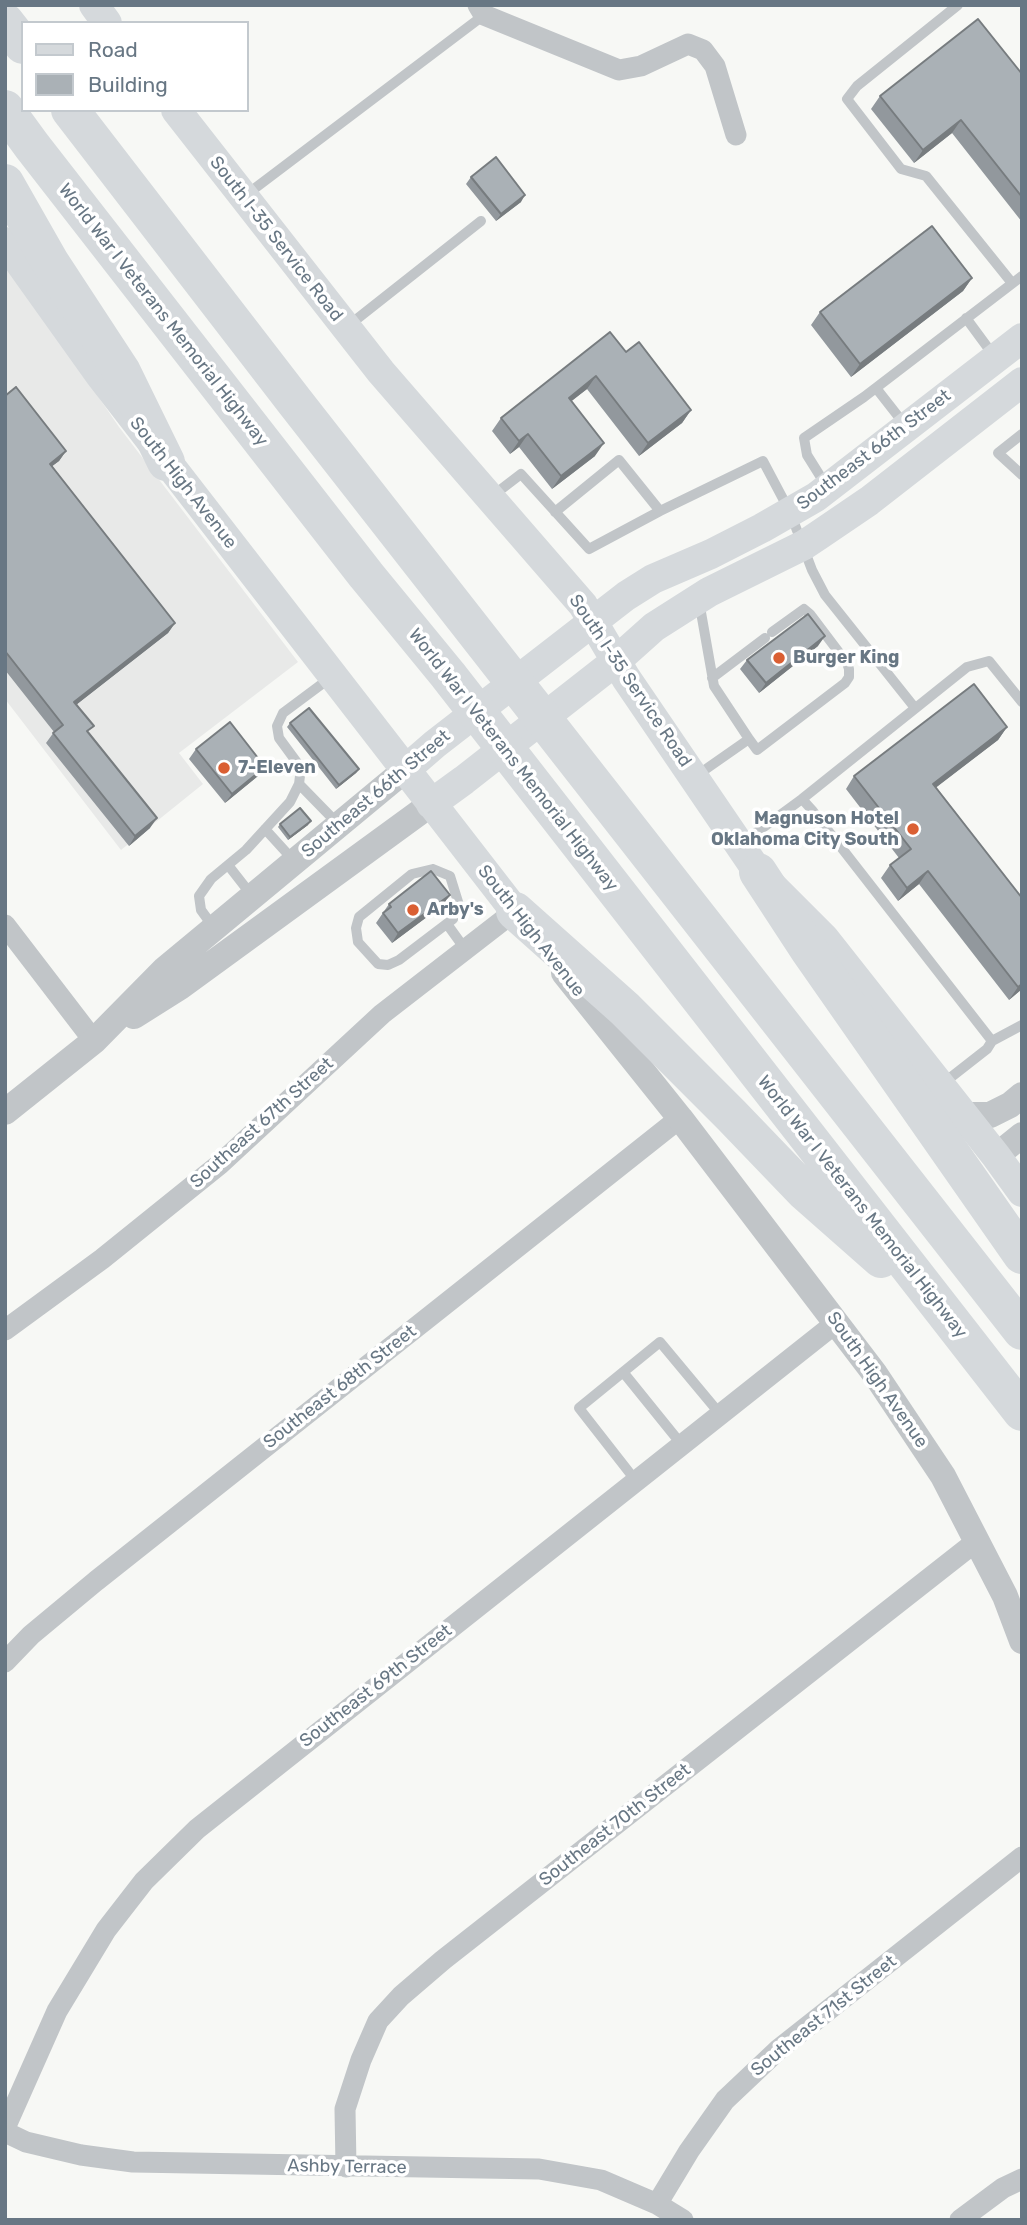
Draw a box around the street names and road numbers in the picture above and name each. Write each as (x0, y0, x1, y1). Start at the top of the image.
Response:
street label: South I-35 Service Road (205, 152, 347, 326)
street label: World War I Veterans Memorial Highway (54, 179, 272, 451)
street label: Southeast 66th Street (793, 385, 955, 515)
street label: South High Avenue (125, 413, 241, 553)
street label: South I-35 Service Road (564, 591, 696, 771)
street label: World War I Veterans Memorial Highway (404, 624, 622, 896)
street label: Southeast 66th Street (297, 726, 455, 862)
street label: South High Avenue (473, 861, 589, 1001)
street label: Southeast 67th Street (186, 1053, 338, 1193)
street label: World War I Veterans Memorial Highway (753, 1071, 971, 1343)
street label: South High Avenue (822, 1308, 932, 1452)
street label: Southeast 68th Street (259, 1321, 421, 1453)
street label: Southeast 69th Street (296, 1620, 456, 1752)
street label: Southeast 70th Street (535, 1759, 695, 1891)
street label: Southeast 71st Street (747, 1951, 901, 2081)
street label: Ashby Terrace (287, 2155, 407, 2179)

